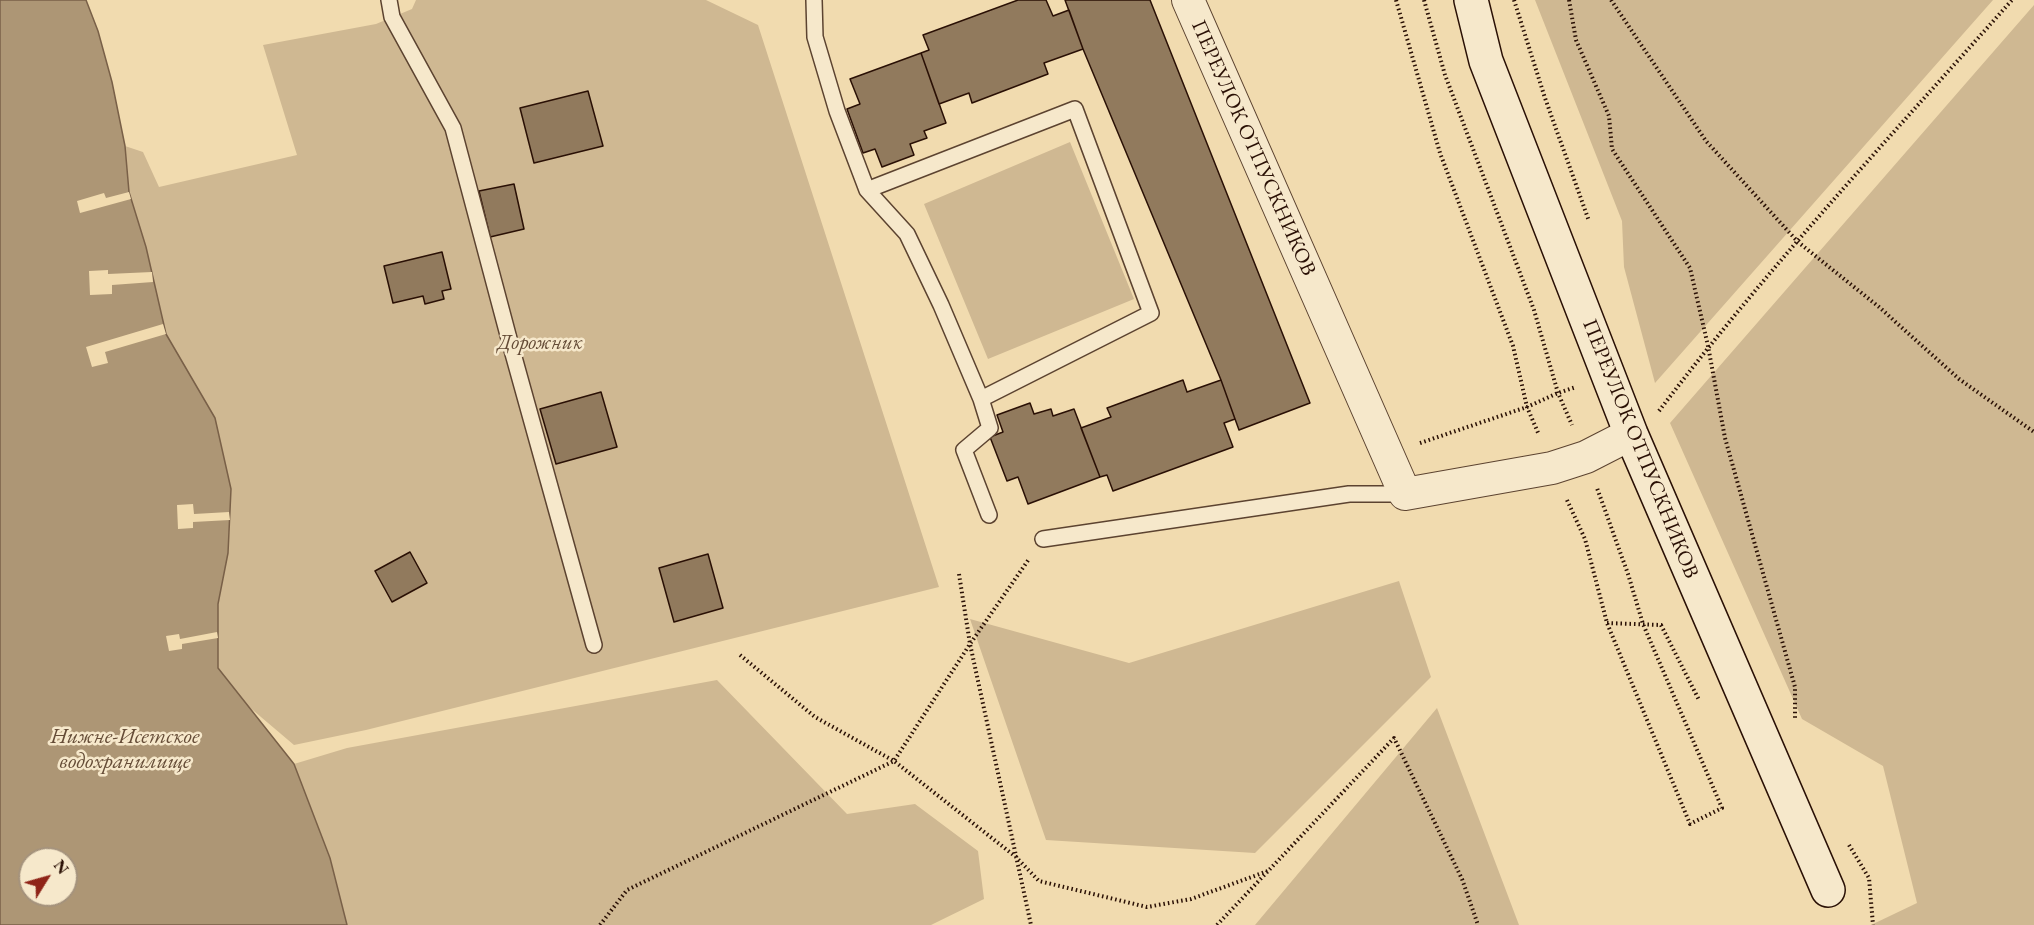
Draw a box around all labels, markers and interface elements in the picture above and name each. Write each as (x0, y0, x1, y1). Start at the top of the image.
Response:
street label: ПЕРЕУЛОК ОТПУСКНИКОВ (1185, 16, 1321, 280)
street label: ПЕРЕУЛОК ОТПУСКНИКОВ (1576, 316, 1704, 582)
park label: Дорожник (498, 330, 582, 356)
water label: Нижне-Исетское водохранилище (51, 724, 199, 776)
north arrow (18, 847, 78, 907)
text: N (49, 856, 73, 879)

